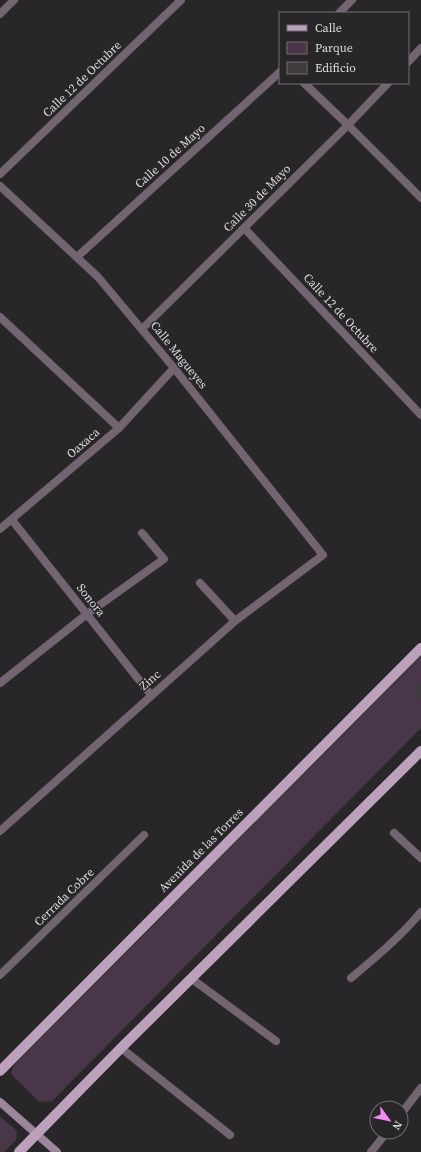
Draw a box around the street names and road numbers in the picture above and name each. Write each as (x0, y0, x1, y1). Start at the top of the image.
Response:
street label: Calle 12 de Octubre (39, 37, 125, 121)
street label: Calle 10 de Mayo (131, 120, 209, 192)
street label: Calle 30 de Mayo (220, 160, 295, 235)
street label: Calle 12 de Octubre (300, 270, 382, 356)
street label: Calle Magueyes (147, 318, 211, 392)
street label: Oaxaca (63, 424, 104, 462)
street label: Sonora (73, 580, 109, 620)
street label: Zinc (136, 666, 164, 694)
street label: Avenida de las Torres (155, 804, 247, 896)
street label: Cerrada Cobre (31, 864, 97, 930)

